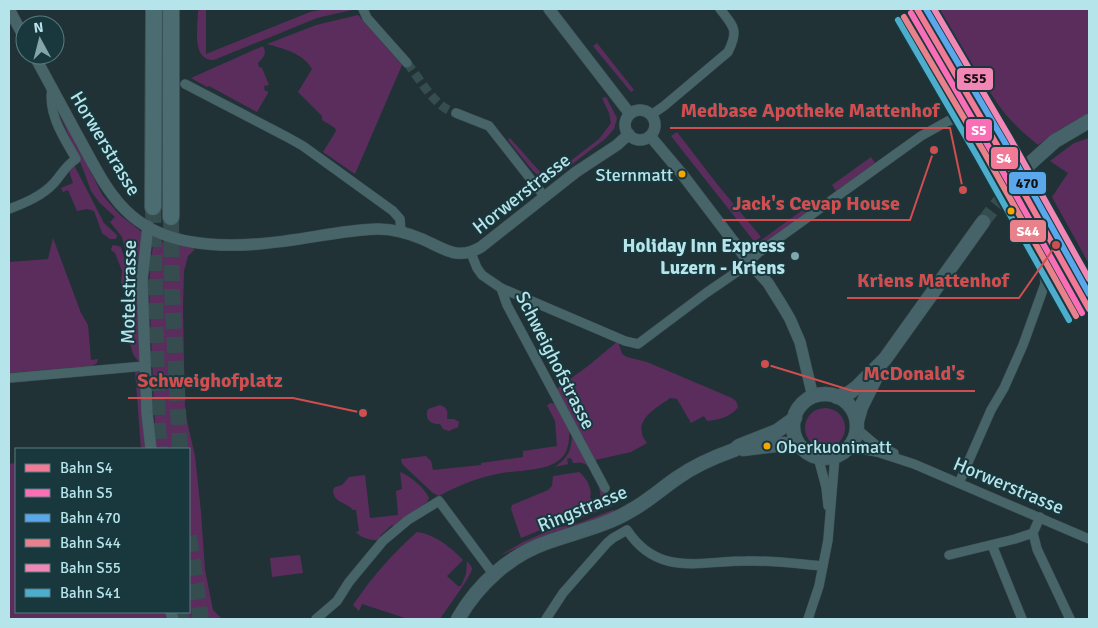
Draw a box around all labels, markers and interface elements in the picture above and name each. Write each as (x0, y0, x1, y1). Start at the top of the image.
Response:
north arrow (15, 15, 65, 65)
text: N (33, 19, 44, 37)
line badge: S55 (956, 67, 994, 91)
text: S55 (964, 70, 986, 87)
street label: Horwerstrasse (65, 87, 146, 200)
callout: Medbase Apotheke Mattenhof (670, 93, 950, 128)
text: Medbase Apotheke Mattenhof (680, 98, 941, 123)
line badge: S5 (965, 118, 993, 142)
text: S5 (971, 122, 987, 139)
line badge: S4 (990, 146, 1019, 170)
street label: Horwerstrasse (468, 148, 575, 239)
text: S4 (996, 150, 1012, 167)
place label: Sternmatt (596, 164, 673, 186)
marker: Sternmatt (677, 169, 687, 179)
line badge: 470 (1008, 171, 1047, 195)
text: 470 (1016, 175, 1039, 192)
callout: Jack's Cevap House (722, 185, 910, 220)
text: Jack's Cevap House (732, 191, 900, 216)
unlabelled marker (1006, 206, 1016, 216)
line badge: S44 (1009, 219, 1047, 243)
text: S44 (1017, 223, 1040, 240)
place label: Holiday Inn Express Luzern - Kriens (623, 234, 785, 280)
street label: Motelstrasse (116, 240, 142, 344)
marker: Holiday Inn Express Luzern - Kriens (789, 250, 801, 262)
callout: Kriens Mattenhof (847, 263, 1019, 298)
text: Kriens Mattenhof (857, 268, 1011, 293)
street label: Schweighofstrasse (510, 287, 600, 434)
callout: McDonald's (853, 356, 975, 391)
text: McDonald's (863, 361, 965, 386)
callout: Schweighofplatz (128, 363, 293, 398)
text: Schweighofplatz (137, 368, 283, 393)
place label: Oberkuonimatt (776, 436, 891, 458)
marker: Oberkuonimatt (762, 441, 772, 451)
legend (15, 448, 190, 613)
street label: Horwerstrasse (950, 452, 1067, 520)
text: Bahn S4 (60, 459, 113, 477)
street label: Ringstrasse (534, 480, 631, 538)
text: Bahn S5 (60, 484, 113, 502)
text: Bahn 470 (60, 509, 121, 527)
text: Bahn S44 (60, 534, 121, 552)
text: Bahn S55 (60, 559, 121, 577)
text: Bahn S41 (60, 584, 121, 602)

